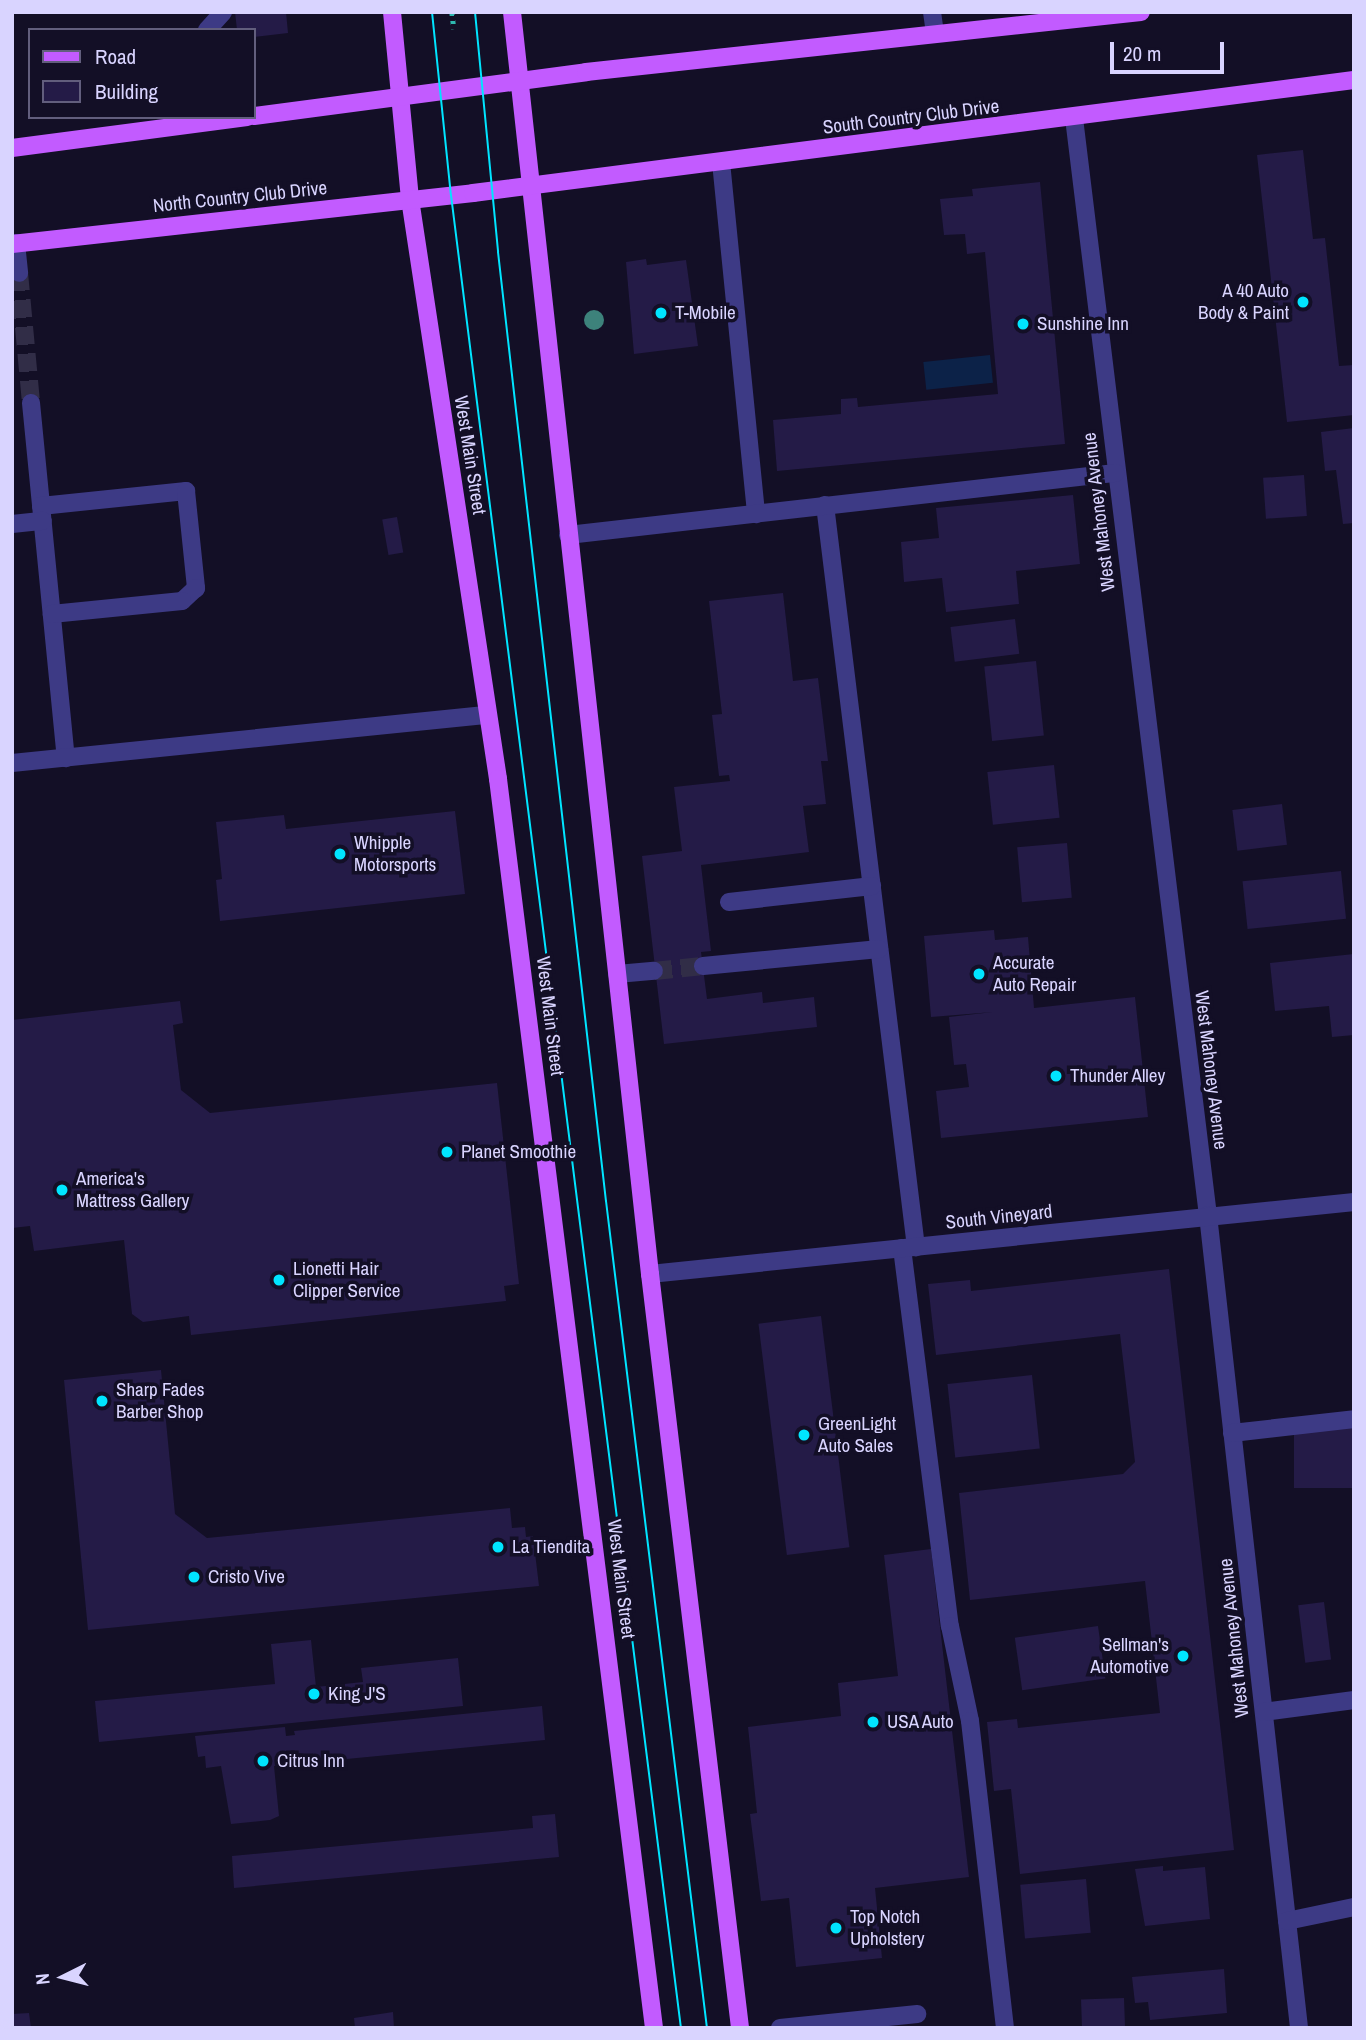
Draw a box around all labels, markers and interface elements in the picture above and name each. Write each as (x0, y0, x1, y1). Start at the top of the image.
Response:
legend (28, 28, 256, 119)
scale bar (1114, 28, 1228, 72)
text: 20 m (1123, 39, 1161, 68)
text: Road (95, 42, 136, 71)
text: Building (95, 77, 158, 106)
street label: South Country Club Drive (822, 95, 1000, 139)
street label: North Country Club Drive (152, 177, 328, 217)
place label: A 40 Auto Body & Paint (1198, 280, 1289, 324)
marker: A 40 Auto Body & Paint (1295, 294, 1311, 310)
place label: T-Mobile (675, 302, 736, 324)
marker: T-Mobile (653, 305, 669, 321)
place label: Sunshine Inn (1037, 313, 1129, 335)
marker: Sunshine Inn (1015, 316, 1031, 332)
street label: West Main Street (449, 394, 491, 516)
street label: West Mahoney Avenue (1078, 431, 1120, 593)
place label: Whipple Motorsports (354, 832, 436, 876)
marker: Whipple Motorsports (332, 846, 348, 862)
place label: Accurate Auto Repair (993, 952, 1076, 996)
street label: West Main Street (531, 955, 569, 1077)
marker: Accurate Auto Repair (971, 966, 987, 982)
street label: West Mahoney Avenue (1190, 989, 1232, 1151)
place label: Thunder Alley (1070, 1065, 1166, 1087)
marker: Thunder Alley (1048, 1068, 1064, 1084)
place label: Planet Smoothie (461, 1141, 576, 1163)
marker: Planet Smoothie (439, 1144, 455, 1160)
place label: America's Mattress Gallery (76, 1168, 189, 1212)
marker: America's Mattress Gallery (54, 1182, 70, 1198)
street label: South Vineyard (945, 1200, 1053, 1234)
place label: Lionetti Hair Clipper Service (293, 1258, 400, 1302)
marker: Lionetti Hair Clipper Service (271, 1272, 287, 1288)
place label: Sharp Fades Barber Shop (116, 1379, 204, 1423)
marker: Sharp Fades Barber Shop (94, 1393, 110, 1409)
place label: GreenLight Auto Sales (818, 1413, 896, 1457)
marker: GreenLight Auto Sales (796, 1427, 812, 1443)
street label: West Main Street (602, 1518, 640, 1640)
place label: La Tiendita (512, 1536, 590, 1558)
marker: La Tiendita (490, 1539, 506, 1555)
street label: West Mahoney Avenue (1214, 1557, 1254, 1719)
place label: Cristo Vive (208, 1566, 285, 1588)
marker: Cristo Vive (186, 1569, 202, 1585)
place label: Sellman's Automotive (1090, 1634, 1169, 1678)
marker: Sellman's Automotive (1175, 1648, 1191, 1664)
place label: King J'S (328, 1683, 386, 1705)
marker: King J'S (306, 1686, 322, 1702)
place label: USA Auto (887, 1711, 955, 1733)
marker: USA Auto (865, 1714, 881, 1730)
place label: Citrus Inn (277, 1750, 345, 1772)
marker: Citrus Inn (255, 1753, 271, 1769)
place label: Top Notch Upholstery (850, 1906, 924, 1950)
marker: Top Notch Upholstery (828, 1920, 844, 1936)
north arrow (28, 1942, 98, 2012)
text: N (29, 1972, 56, 1986)

